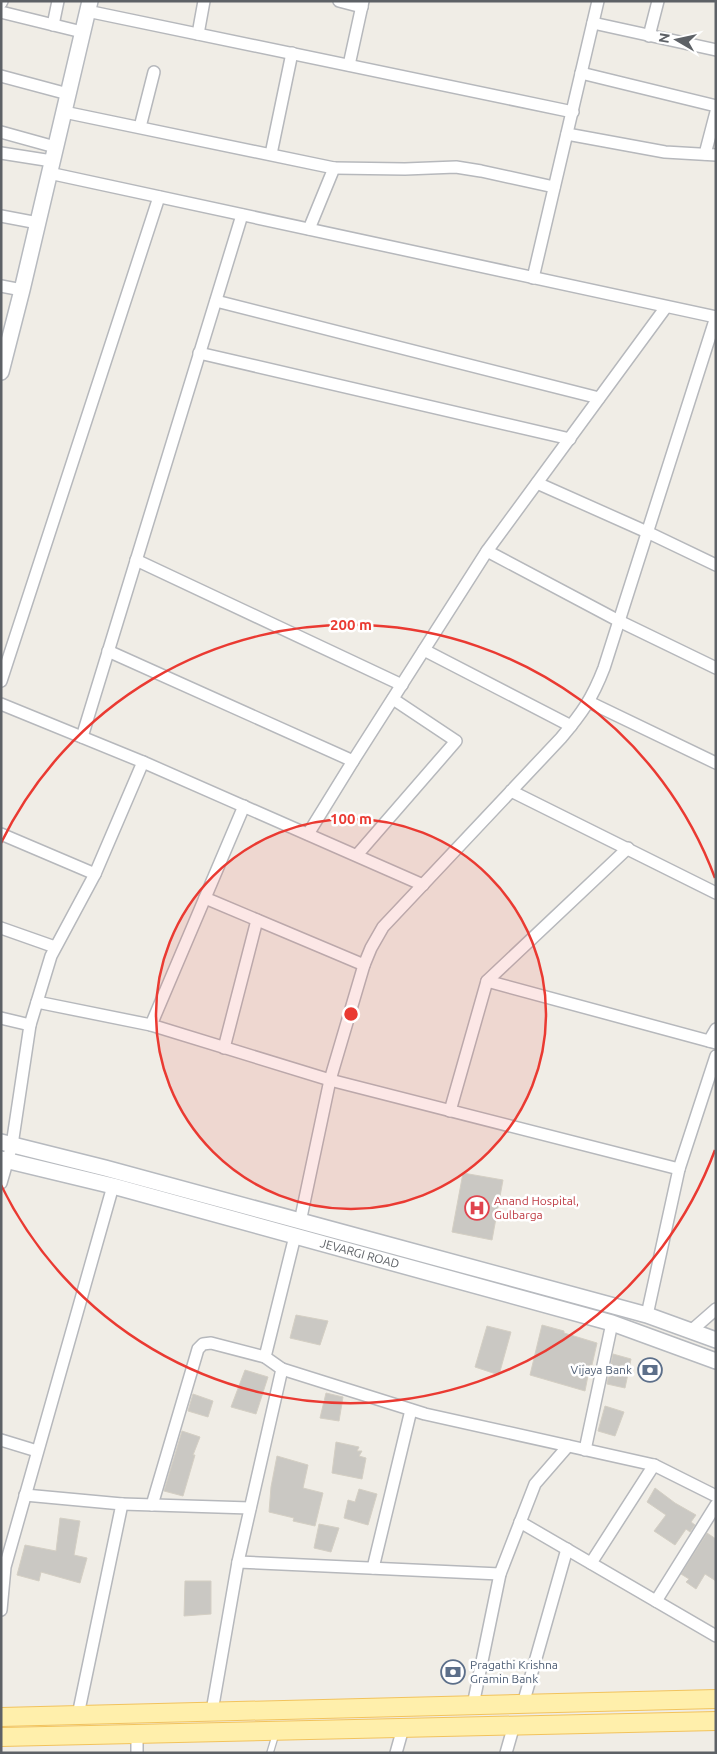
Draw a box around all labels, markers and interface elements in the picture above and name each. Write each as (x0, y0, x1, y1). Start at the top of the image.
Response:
north arrow (652, 15, 702, 65)
text: N (655, 32, 673, 44)
text: 200 m (330, 616, 372, 633)
text: 100 m (330, 810, 372, 827)
centre of rings (342, 1005, 360, 1023)
place label: Anand Hospital, Gulbarga (494, 1194, 579, 1221)
hospital icon: Anand Hospital, Gulbarga (464, 1195, 490, 1221)
street label: JEVARGI ROAD (319, 1236, 401, 1270)
bank icon: Vijaya Bank (637, 1357, 663, 1383)
place label: Vijaya Bank (571, 1363, 632, 1376)
place label: Pragathi Krishna Gramin Bank (470, 1658, 558, 1685)
bank icon: Pragathi Krishna Gramin Bank (440, 1659, 466, 1685)

